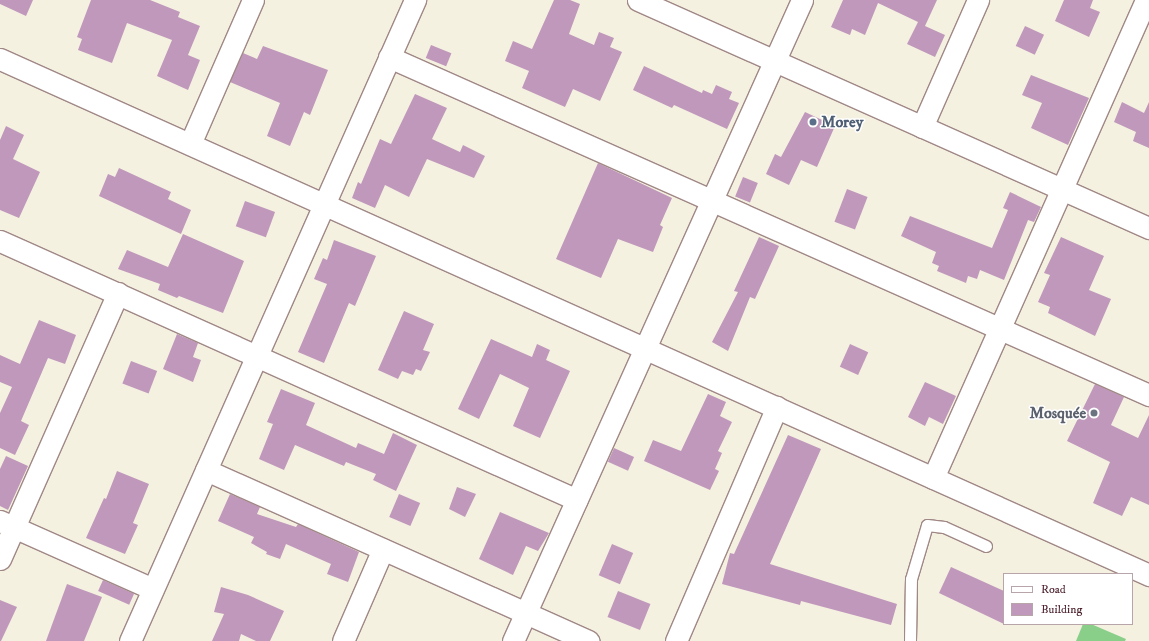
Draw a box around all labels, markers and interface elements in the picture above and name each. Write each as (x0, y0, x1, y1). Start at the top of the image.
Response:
place label: Morey (821, 112, 863, 132)
marker: Morey (808, 117, 818, 127)
place label: Mosquée (1030, 403, 1086, 423)
marker: Mosquée (1089, 408, 1099, 418)
legend (1003, 573, 1133, 625)
text: Road (1041, 582, 1066, 597)
text: Building (1041, 602, 1082, 617)

